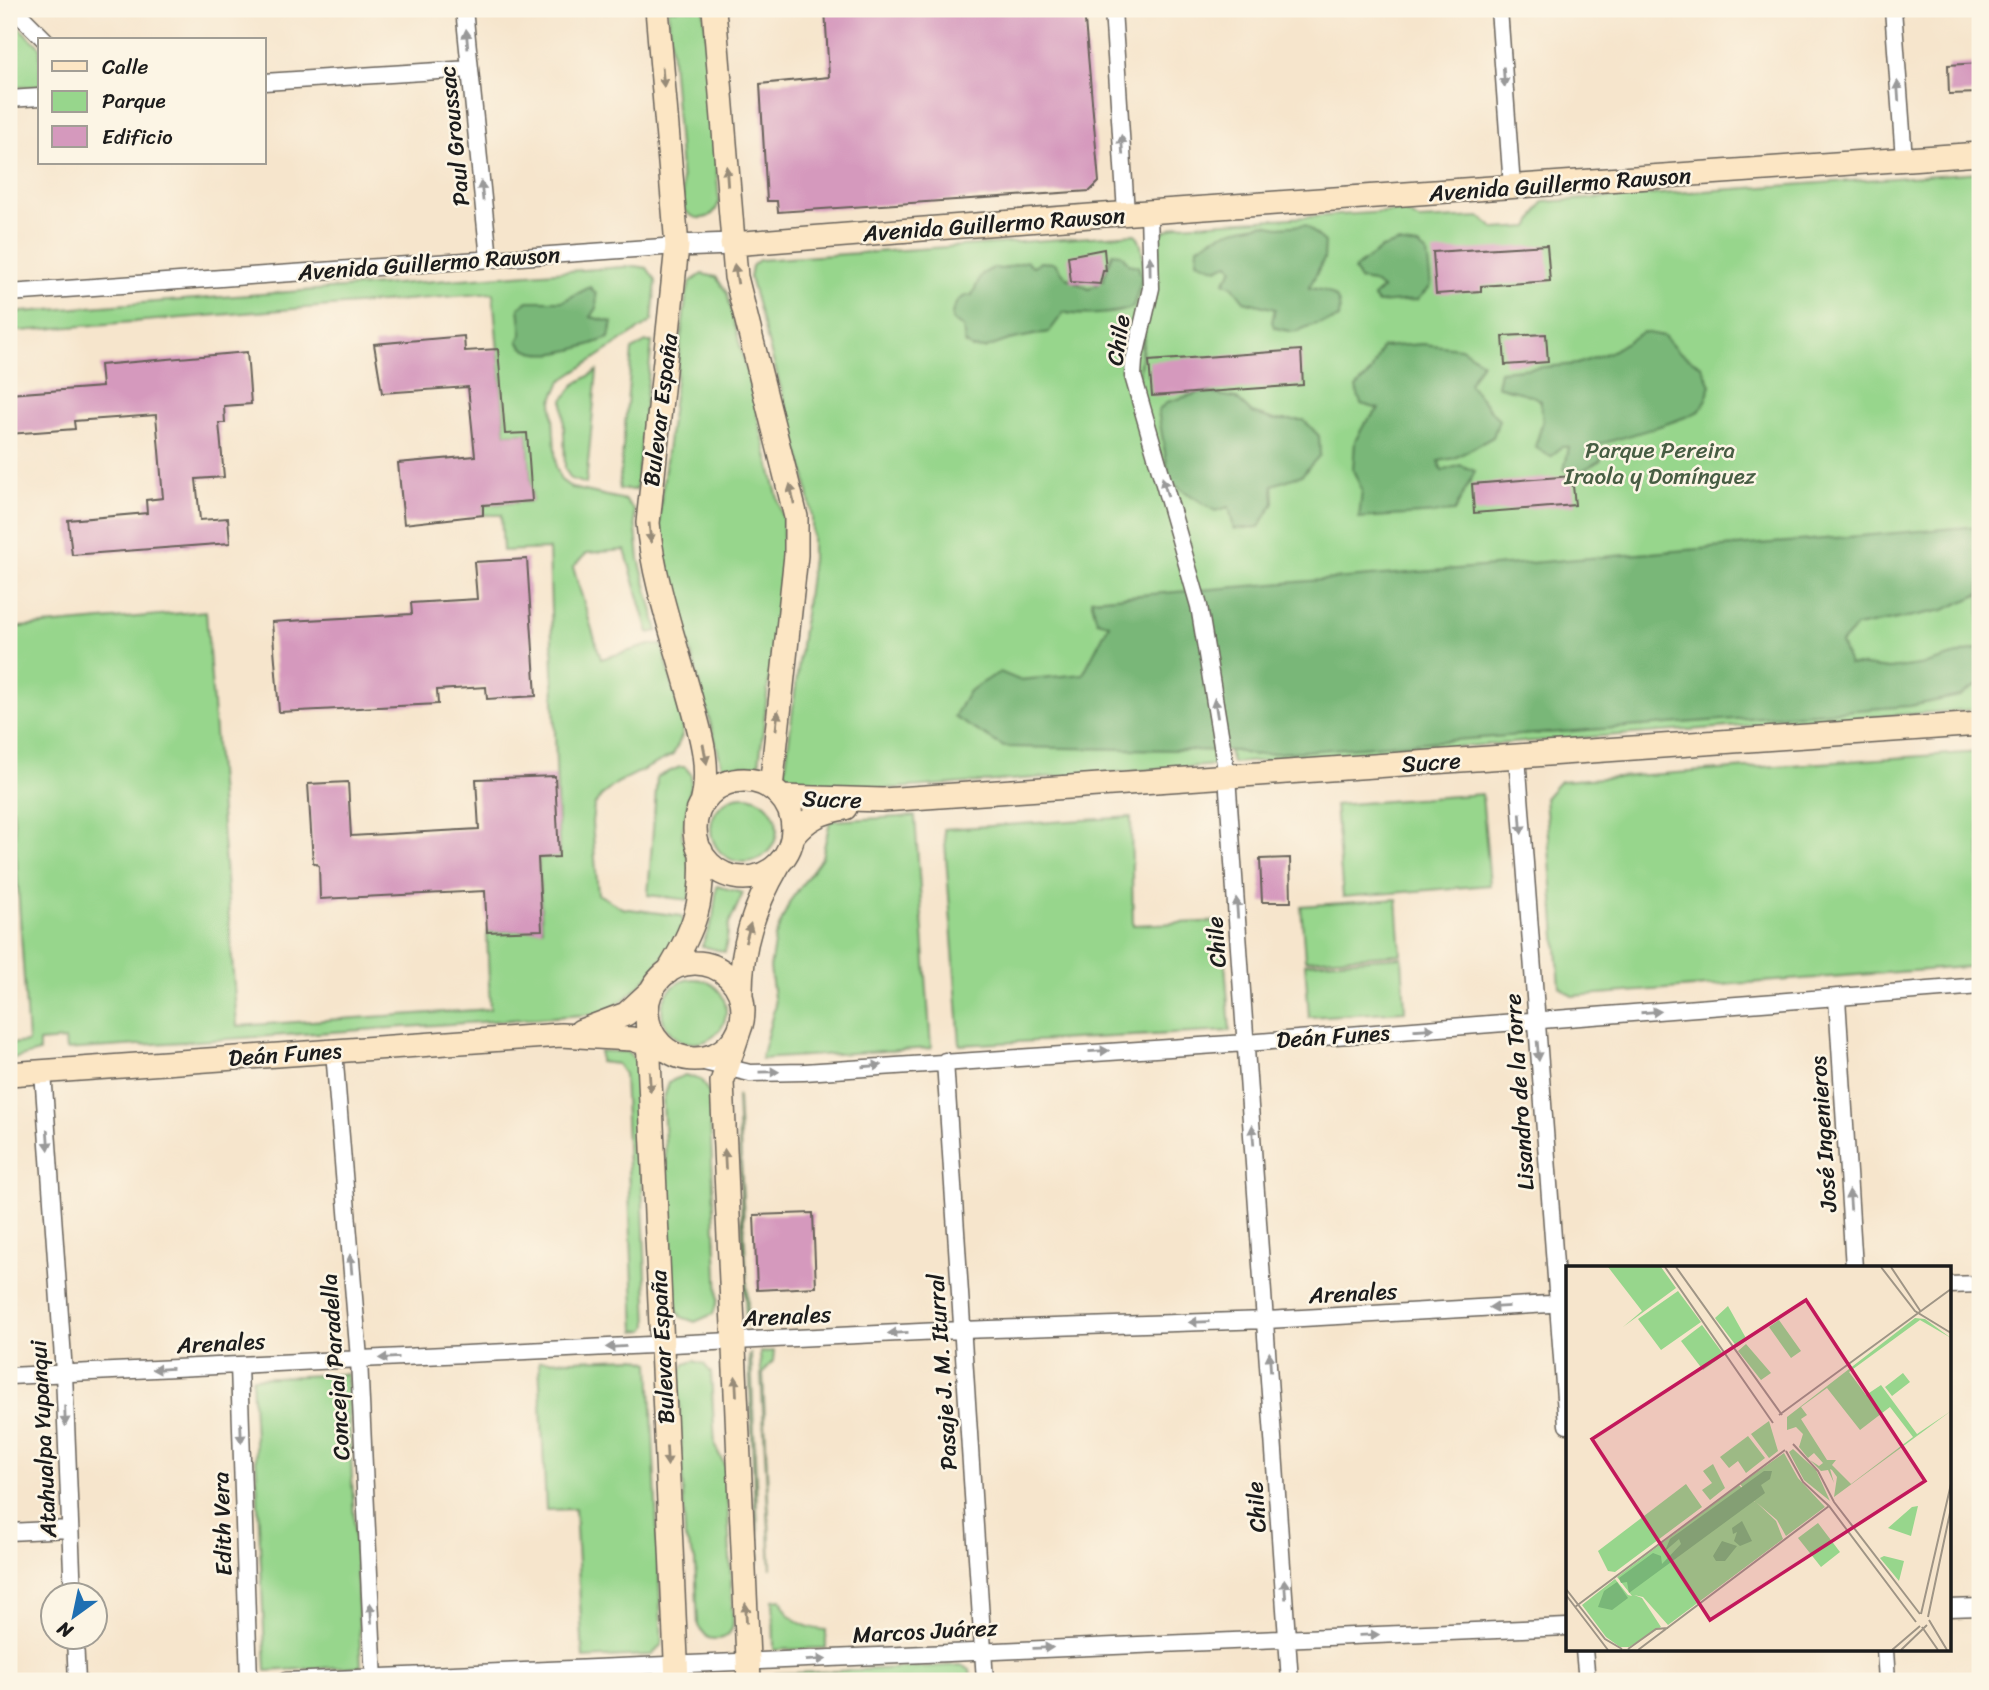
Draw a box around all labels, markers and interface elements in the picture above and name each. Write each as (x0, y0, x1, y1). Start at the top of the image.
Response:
one-way arrow (461, 28, 472, 50)
legend (38, 38, 266, 164)
text: Calle (102, 48, 149, 86)
street label: Paul Groussac (427, 64, 482, 208)
one-way arrow (658, 66, 669, 88)
one-way arrow (1499, 66, 1510, 88)
one-way arrow (1892, 80, 1903, 102)
text: Parque (102, 82, 166, 120)
text: Edificio (102, 118, 173, 156)
one-way arrow (1116, 134, 1127, 156)
street label: Avenida Guillermo Rawson (1427, 155, 1692, 214)
one-way arrow (721, 165, 732, 187)
one-way arrow (476, 180, 487, 202)
street label: Avenida Guillermo Rawson (861, 195, 1126, 254)
street label: Avenida Guillermo Rawson (296, 234, 561, 293)
one-way arrow (1144, 255, 1156, 277)
one-way arrow (731, 262, 742, 284)
street label: Chile (1094, 311, 1143, 369)
street label: Bulevar España (631, 331, 690, 489)
park label: Parque Pereira Iraola y Domínguez (1563, 430, 1757, 497)
one-way arrow (1159, 476, 1169, 497)
one-way arrow (786, 483, 797, 505)
one-way arrow (645, 523, 656, 545)
one-way arrow (1210, 697, 1221, 719)
one-way arrow (772, 709, 783, 731)
street label: Sucre (1400, 740, 1462, 785)
one-way arrow (700, 743, 711, 765)
street label: Sucre (802, 778, 863, 821)
one-way arrow (1516, 813, 1527, 835)
one-way arrow (1231, 897, 1242, 919)
street label: Chile (1194, 915, 1239, 969)
one-way arrow (743, 922, 753, 943)
street label: Lisandro de la Torre (1492, 992, 1547, 1192)
one-way arrow (1640, 1006, 1662, 1017)
street label: Deán Funes (1275, 1012, 1392, 1061)
one-way arrow (1413, 1023, 1435, 1034)
street label: Deán Funes (227, 1030, 344, 1079)
one-way arrow (1533, 1040, 1544, 1062)
one-way arrow (1088, 1046, 1110, 1057)
street label: José Ingenieros (1798, 1054, 1849, 1214)
one-way arrow (861, 1060, 883, 1071)
one-way arrow (758, 1066, 780, 1078)
one-way arrow (645, 1071, 656, 1093)
one-way arrow (1247, 1124, 1258, 1146)
one-way arrow (42, 1129, 53, 1151)
one-way arrow (720, 1147, 731, 1169)
one-way arrow (1844, 1189, 1855, 1211)
one-way arrow (345, 1252, 356, 1274)
inset map (1566, 1266, 1951, 1652)
street label: Bulevar España (638, 1269, 687, 1425)
street label: Arenales (1307, 1271, 1399, 1316)
street label: Concejal Paradella (309, 1272, 362, 1462)
street label: Pasaje J. M. Iturral (915, 1272, 970, 1472)
street label: Arenales (741, 1294, 833, 1339)
one-way arrow (1488, 1302, 1510, 1313)
one-way arrow (1187, 1317, 1209, 1328)
street label: Arenales (175, 1321, 267, 1366)
one-way arrow (886, 1328, 908, 1339)
street label: Atahualpa Yupanqui (18, 1339, 69, 1540)
one-way arrow (605, 1342, 627, 1353)
one-way arrow (1264, 1350, 1275, 1372)
one-way arrow (378, 1353, 400, 1364)
one-way arrow (151, 1363, 173, 1374)
one-way arrow (730, 1375, 741, 1397)
one-way arrow (60, 1405, 71, 1427)
one-way arrow (236, 1422, 247, 1444)
one-way arrow (661, 1445, 672, 1467)
street label: Edith Vera (200, 1471, 245, 1577)
street label: Chile (1234, 1480, 1279, 1534)
one-way arrow (1279, 1577, 1290, 1599)
north arrow (38, 1582, 108, 1652)
one-way arrow (365, 1602, 376, 1624)
one-way arrow (740, 1602, 751, 1624)
street label: Marcos Juárez (851, 1607, 1000, 1656)
text: N (50, 1612, 80, 1648)
one-way arrow (1358, 1629, 1380, 1640)
one-way arrow (1033, 1643, 1055, 1654)
one-way arrow (805, 1654, 827, 1665)

